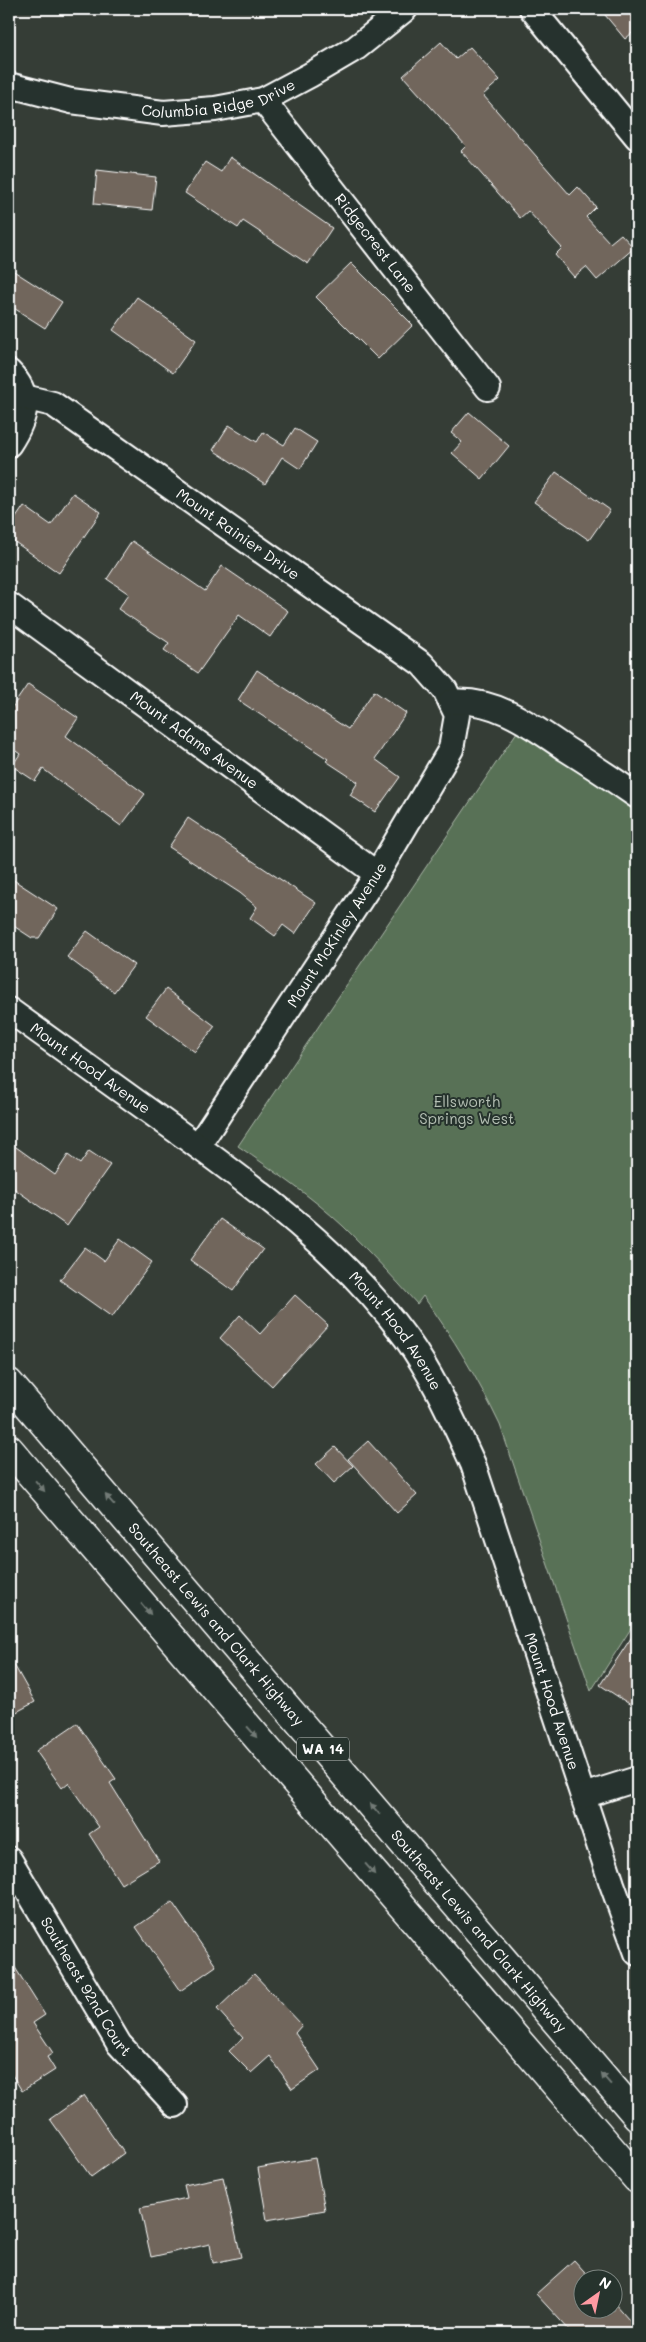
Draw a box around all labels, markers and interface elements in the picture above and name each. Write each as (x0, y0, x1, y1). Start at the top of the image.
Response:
street label: Columbia Ridge Drive (140, 74, 298, 122)
street label: Ridgecrest Lane (331, 189, 421, 297)
street label: Mount Rainier Drive (173, 483, 304, 584)
street label: Mount Adams Avenue (126, 686, 263, 793)
street label: Mount McKinley Avenue (282, 858, 391, 1011)
street label: Mount Hood Avenue (27, 1018, 155, 1118)
park label: Ellsworth Springs West (419, 1091, 515, 1128)
street label: Mount Hood Avenue (345, 1267, 447, 1393)
one-way arrow (35, 1479, 46, 1492)
one-way arrow (104, 1494, 115, 1507)
street label: Southeast Lewis and Clark Highway (124, 1518, 309, 1730)
one-way arrow (140, 1603, 152, 1615)
street label: Mount Hood Avenue (520, 1630, 585, 1772)
one-way arrow (247, 1726, 258, 1739)
road number: WA 14 (297, 1738, 349, 1760)
one-way arrow (369, 1803, 380, 1816)
street label: Southeast Lewis and Clark Highway (387, 1825, 572, 2036)
one-way arrow (364, 1862, 376, 1874)
street label: Southeast 92nd Court (37, 1913, 136, 2060)
one-way arrow (600, 2073, 611, 2086)
north arrow (574, 2270, 624, 2320)
text: N (596, 2272, 615, 2294)

